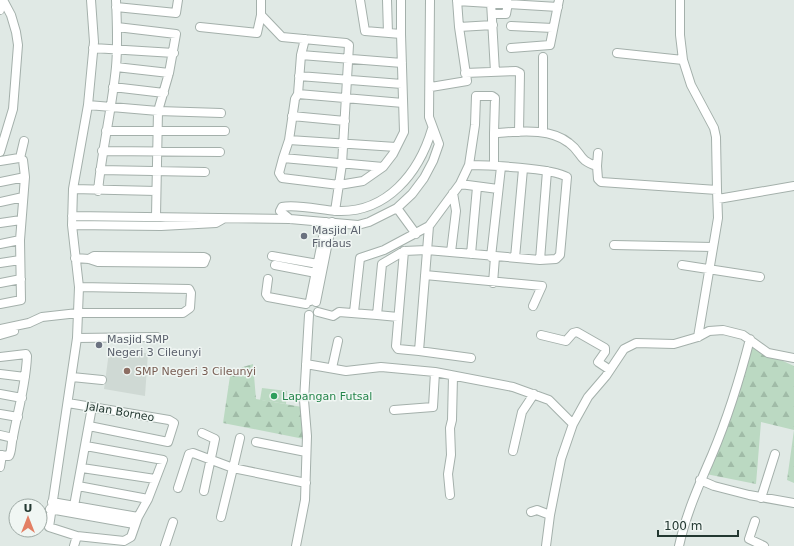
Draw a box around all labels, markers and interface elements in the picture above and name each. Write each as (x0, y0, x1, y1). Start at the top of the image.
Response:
place label: Masjid Al Firdaus (312, 224, 361, 250)
marker: Masjid Al Firdaus (299, 231, 309, 241)
place label: Masjid SMP Negeri 3 Cileunyi (107, 333, 201, 359)
marker: Masjid SMP Negeri 3 Cileunyi (94, 340, 104, 350)
place label: SMP Negeri 3 Cileunyi (135, 365, 256, 378)
marker: SMP Negeri 3 Cileunyi (122, 366, 132, 376)
place label: Lapangan Futsal (282, 390, 372, 403)
marker: Lapangan Futsal (269, 391, 279, 401)
street label: Jalan Borneo (84, 399, 156, 424)
north arrow (8, 498, 48, 538)
text: U (24, 502, 32, 515)
scale bar (658, 512, 738, 538)
text: 100 m (664, 519, 702, 533)

